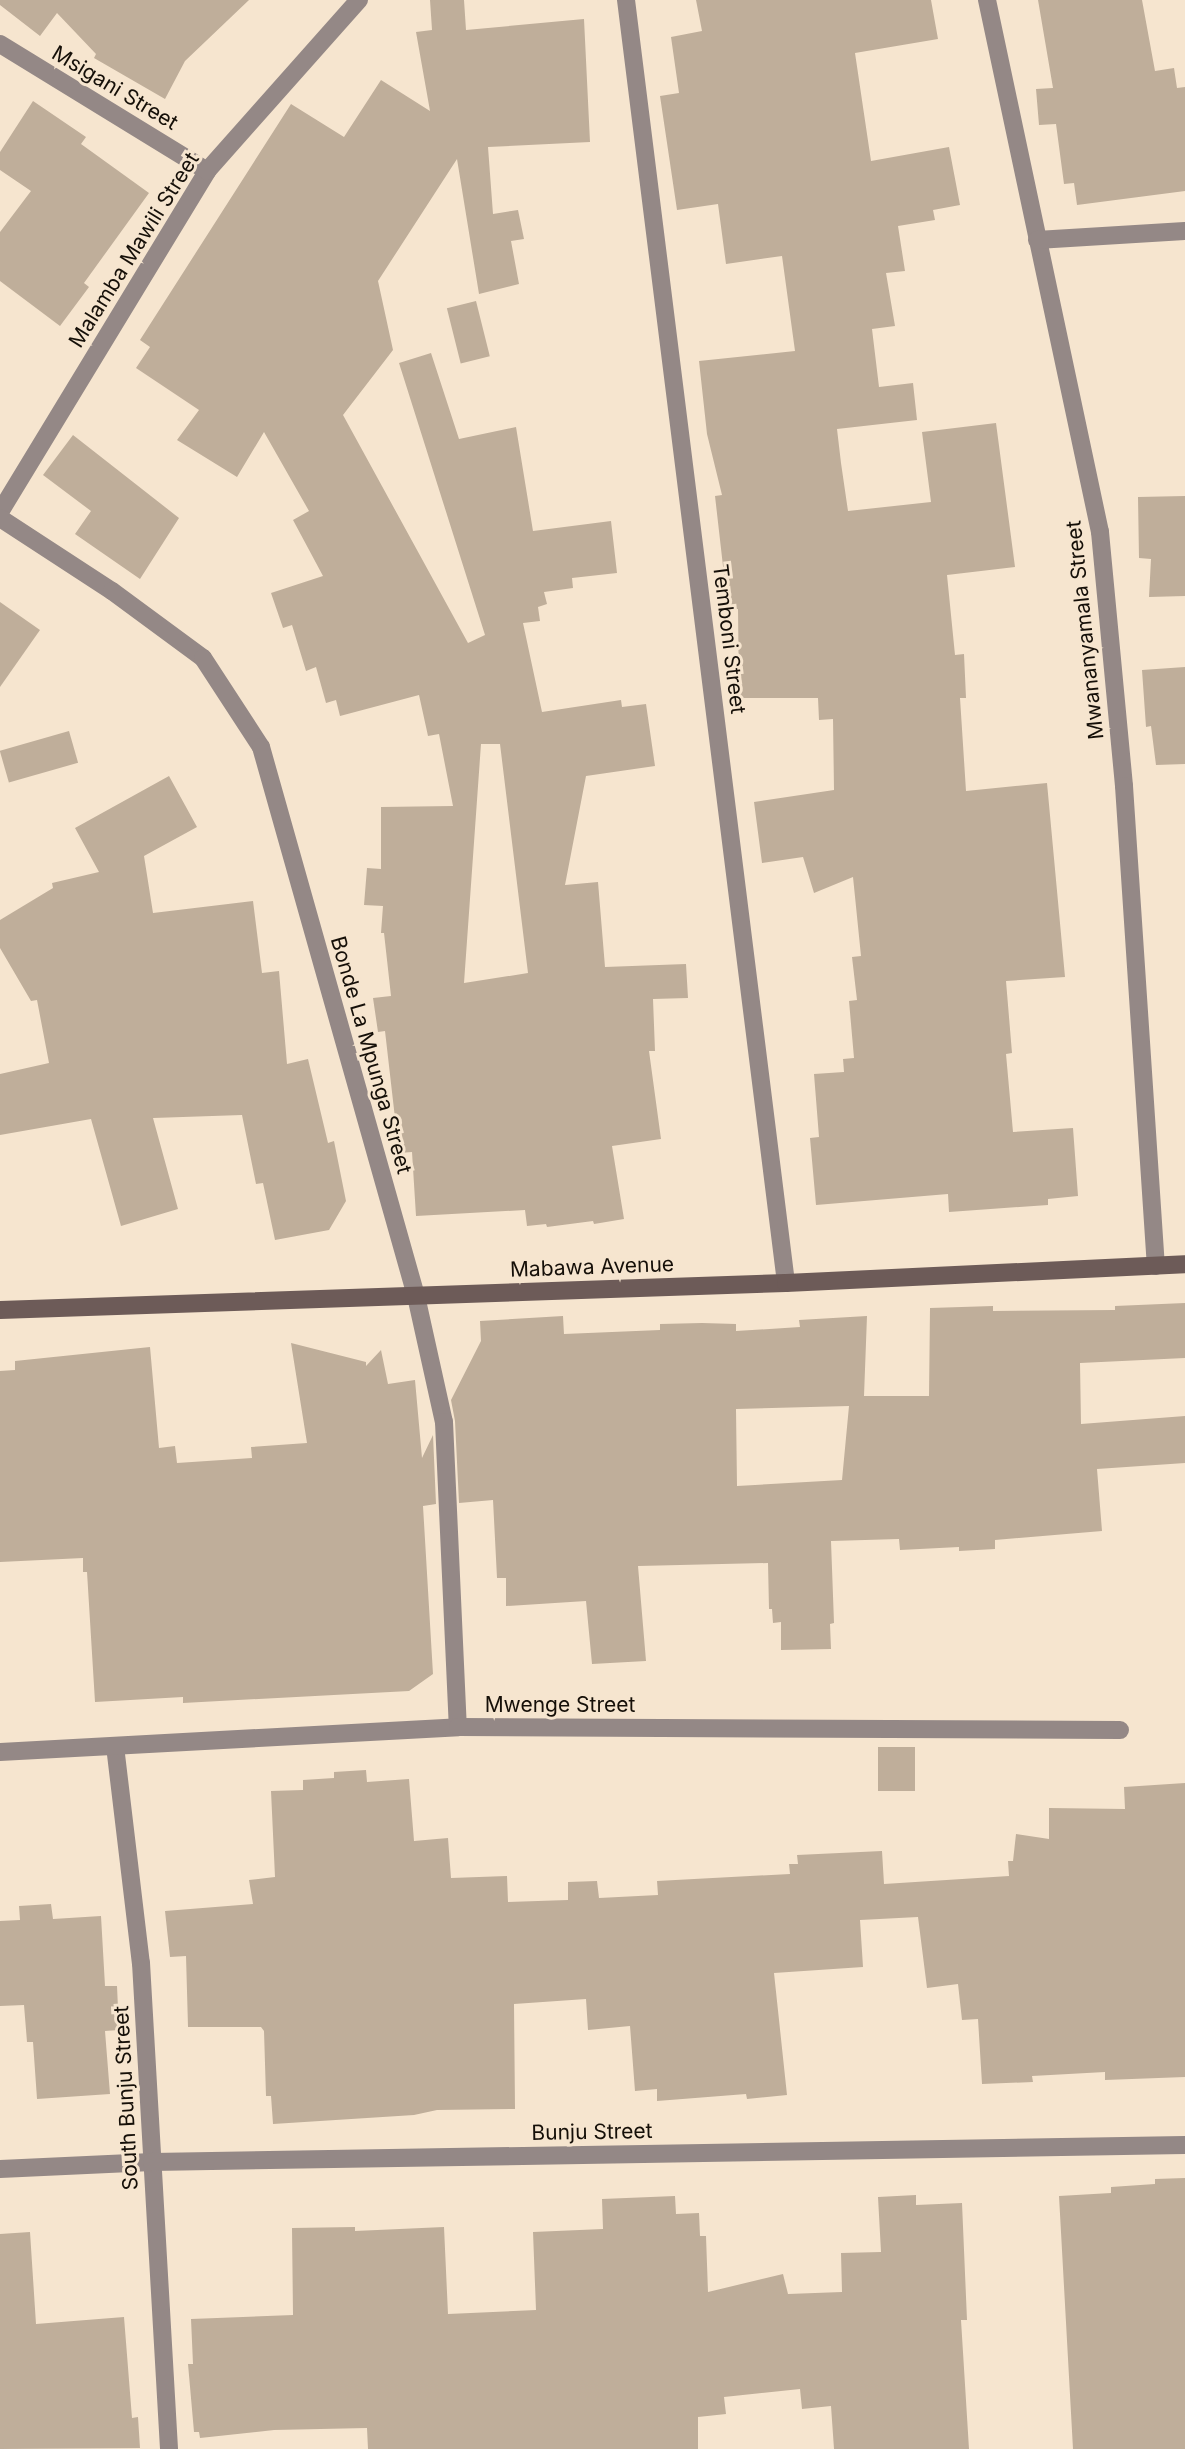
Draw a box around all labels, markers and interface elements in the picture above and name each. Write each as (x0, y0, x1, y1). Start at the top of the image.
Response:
street label: Msigani Street (47, 41, 183, 135)
street label: Malamba Mawili Street (64, 148, 204, 352)
street label: Mwananyamala Street (1061, 519, 1109, 741)
street label: Temboni Street (707, 563, 751, 715)
street label: Bonde La Mpunga Street (325, 933, 417, 1177)
street label: Mabawa Avenue (509, 1252, 675, 1282)
street label: Mwenge Street (485, 1692, 635, 1718)
street label: South Bunju Street (109, 2005, 143, 2191)
street label: Bunju Street (531, 2118, 653, 2146)

